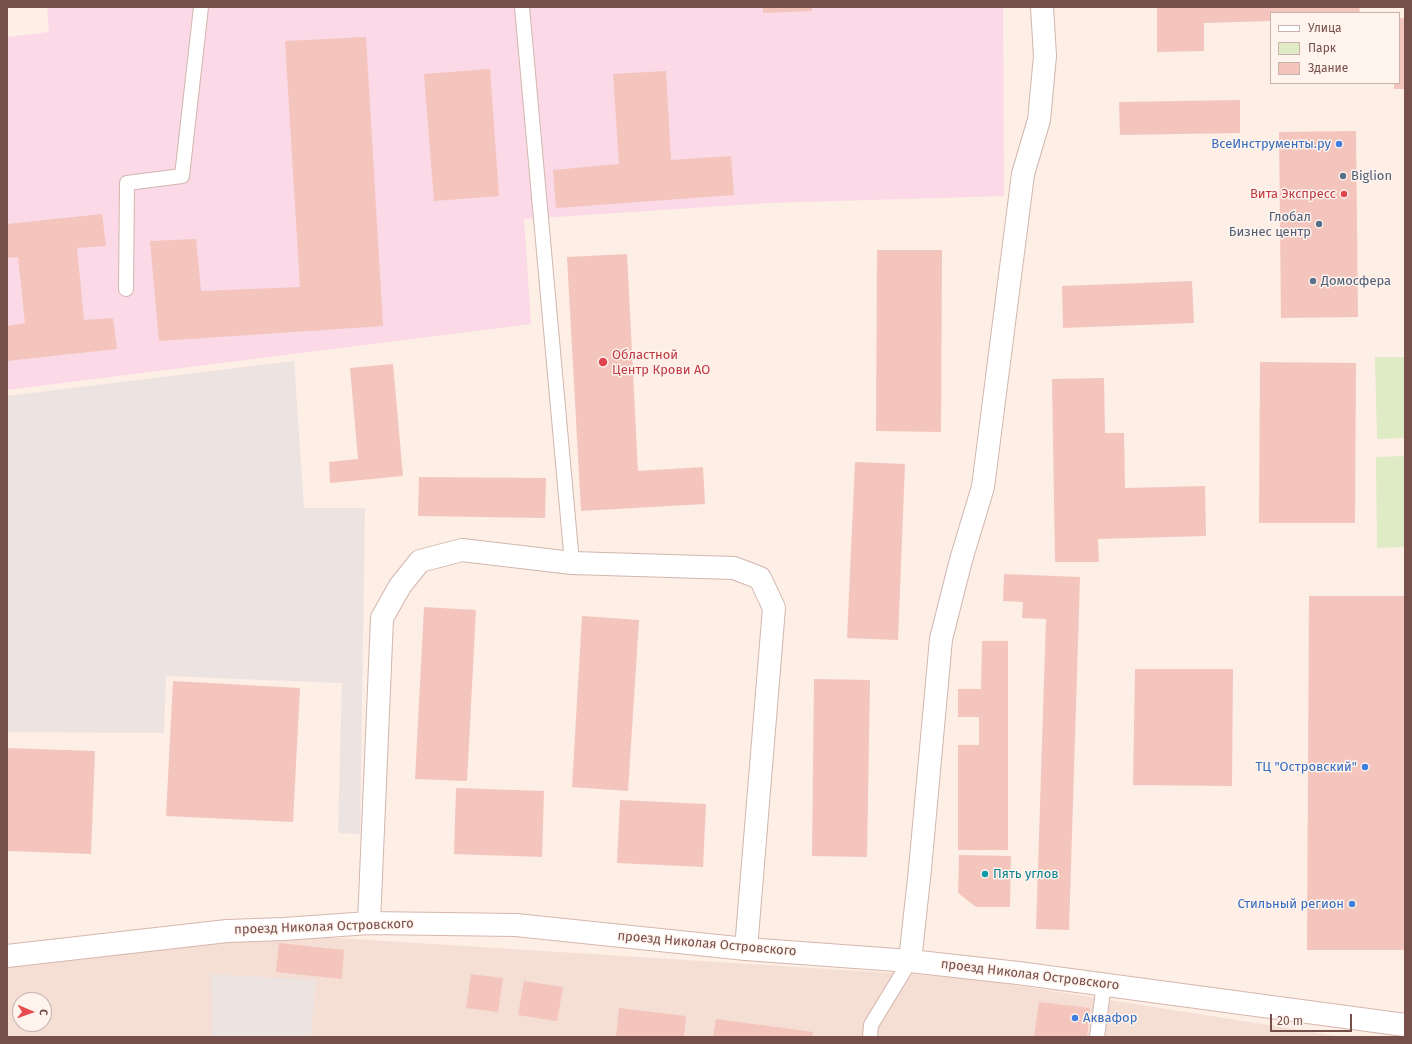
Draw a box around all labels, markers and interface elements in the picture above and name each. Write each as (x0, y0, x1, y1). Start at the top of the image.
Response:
legend (1270, 12, 1400, 84)
text: Улица (1308, 21, 1342, 35)
text: Парк (1308, 41, 1336, 55)
text: Здание (1308, 61, 1348, 75)
place label: ВсеИнструменты.ру (1211, 136, 1331, 152)
marker: ВсеИнструменты.ру (1334, 139, 1344, 149)
place label: Biglion (1351, 168, 1392, 184)
marker: Biglion (1338, 171, 1348, 181)
place label: Вита Экспресс (1250, 186, 1336, 202)
marker: Вита Экспресс (1339, 189, 1349, 199)
place label: Глобал Бизнес центр (1229, 209, 1311, 240)
marker: Глобал Бизнес центр (1314, 219, 1324, 229)
place label: Домосфера (1321, 273, 1391, 289)
marker: Домосфера (1308, 276, 1318, 286)
place label: Областной Центр Крови АО (612, 347, 710, 378)
marker: Областной Центр Крови АО (597, 356, 609, 368)
place label: ТЦ "Островский" (1256, 759, 1357, 775)
marker: ТЦ "Островский" (1360, 762, 1370, 772)
place label: Пять углов (993, 866, 1059, 882)
marker: Пять углов (980, 869, 990, 879)
place label: Стильный регион (1238, 896, 1344, 912)
marker: Стильный регион (1347, 899, 1357, 909)
street label: проезд Николая Островского (234, 916, 414, 938)
street label: проезд Николая Островского (617, 928, 797, 960)
street label: проезд Николая Островского (940, 956, 1120, 994)
north arrow (12, 992, 52, 1032)
scale bar (1272, 1006, 1354, 1032)
text: С (37, 1009, 50, 1016)
place label: Аквафор (1083, 1010, 1137, 1026)
marker: Аквафор (1070, 1013, 1080, 1023)
text: 20 m (1277, 1014, 1303, 1028)

